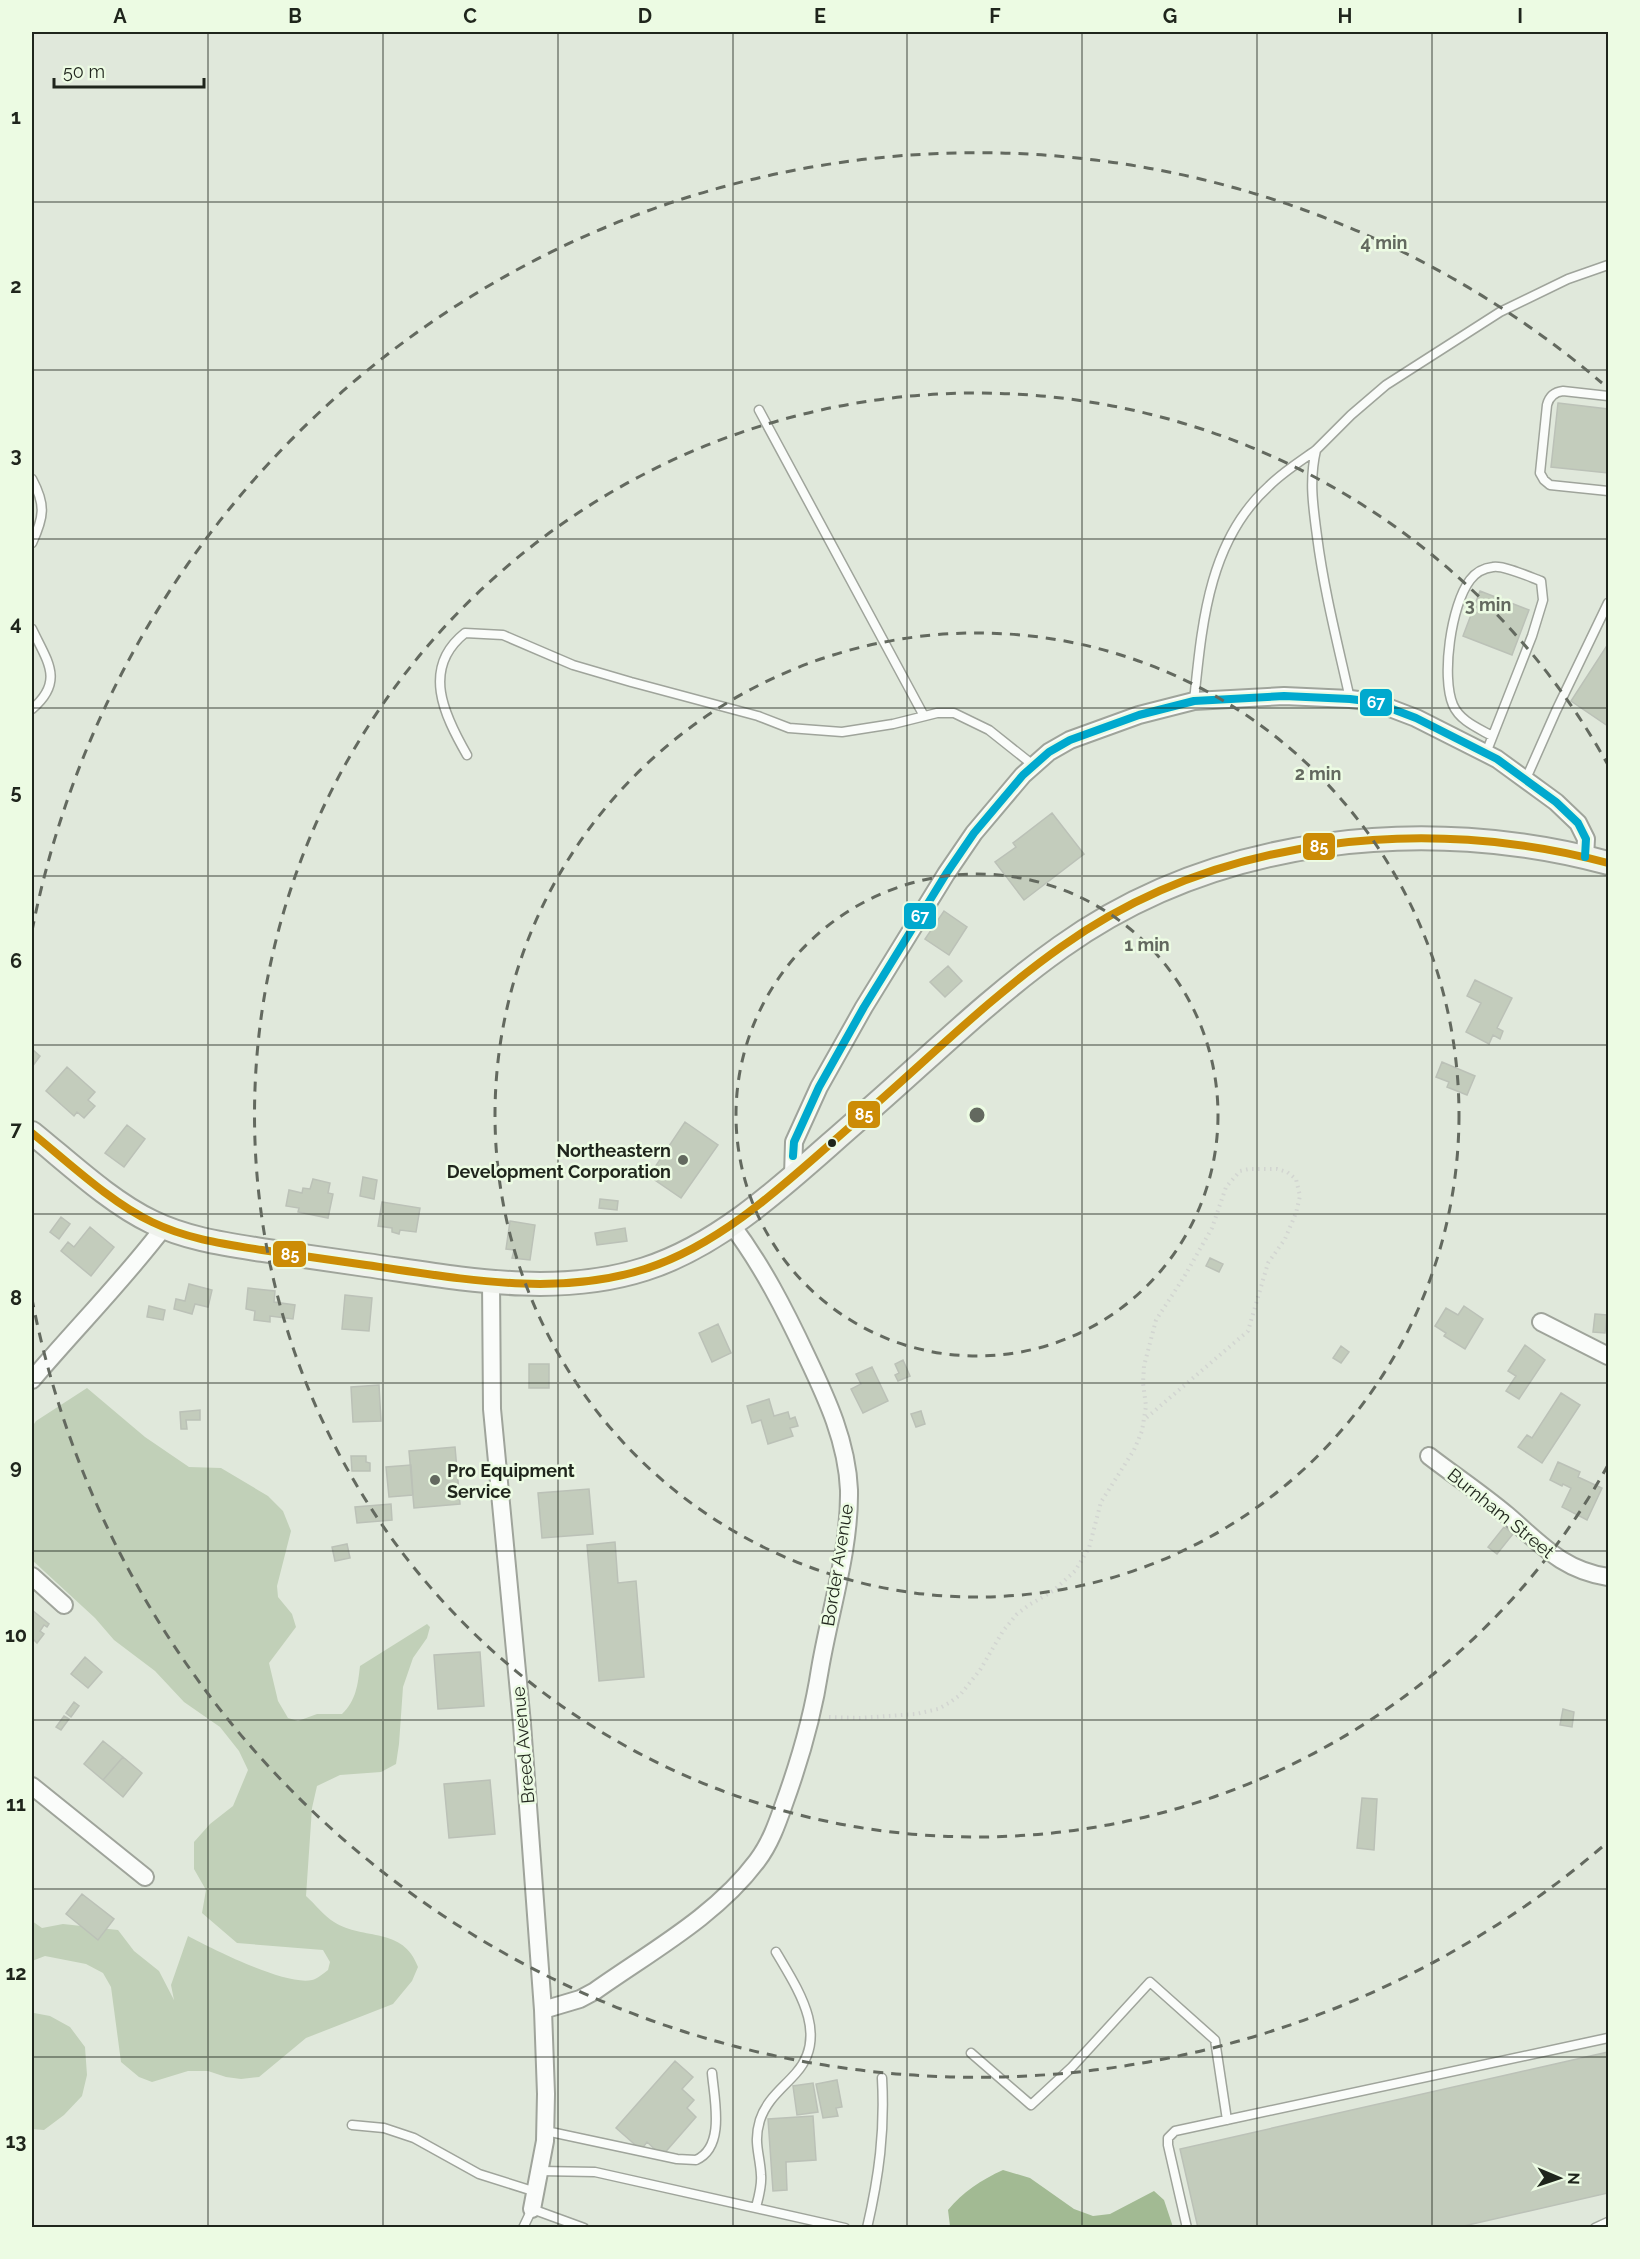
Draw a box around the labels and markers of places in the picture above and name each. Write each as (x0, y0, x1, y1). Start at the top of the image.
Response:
centre of rings (967, 1105, 987, 1125)
unlabelled marker (826, 1137, 838, 1149)
place label: Northeastern Development Corporation (447, 1140, 671, 1182)
marker: Northeastern Development Corporation (676, 1153, 690, 1167)
place label: Pro Equipment Service (447, 1460, 575, 1502)
marker: Pro Equipment Service (428, 1473, 442, 1487)

